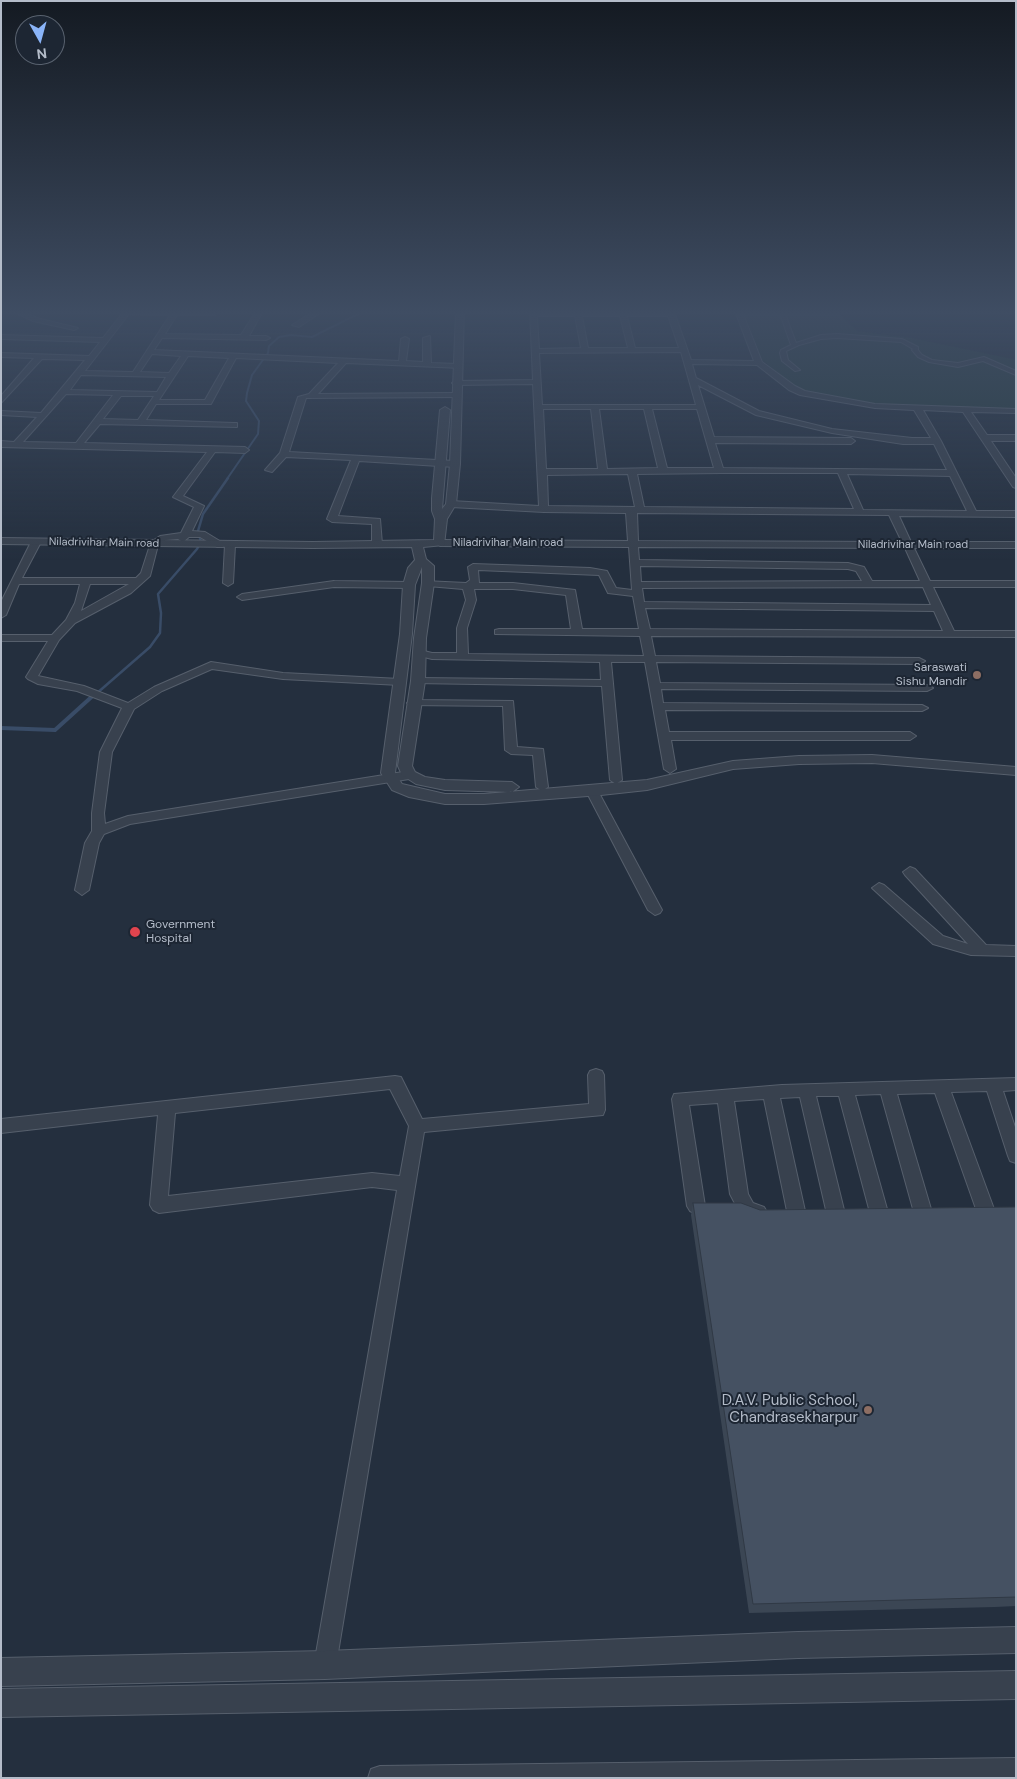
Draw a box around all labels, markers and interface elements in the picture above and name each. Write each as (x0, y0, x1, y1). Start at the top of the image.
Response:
north arrow (15, 15, 65, 65)
text: N (36, 44, 48, 63)
street label: Niladrivihar Main road (49, 535, 159, 551)
street label: Niladrivihar Main road (453, 536, 563, 550)
street label: Niladrivihar Main road (858, 538, 968, 552)
place label: Saraswati Sishu Mandir (896, 661, 967, 689)
marker: Saraswati Sishu Mandir (971, 669, 983, 681)
place label: Government Hospital (146, 918, 215, 946)
marker: Government Hospital (128, 925, 142, 939)
place label: D.A.V. Public School, Chandrasekharpur (722, 1392, 858, 1427)
marker: D.A.V. Public School, Chandrasekharpur (862, 1404, 874, 1416)

